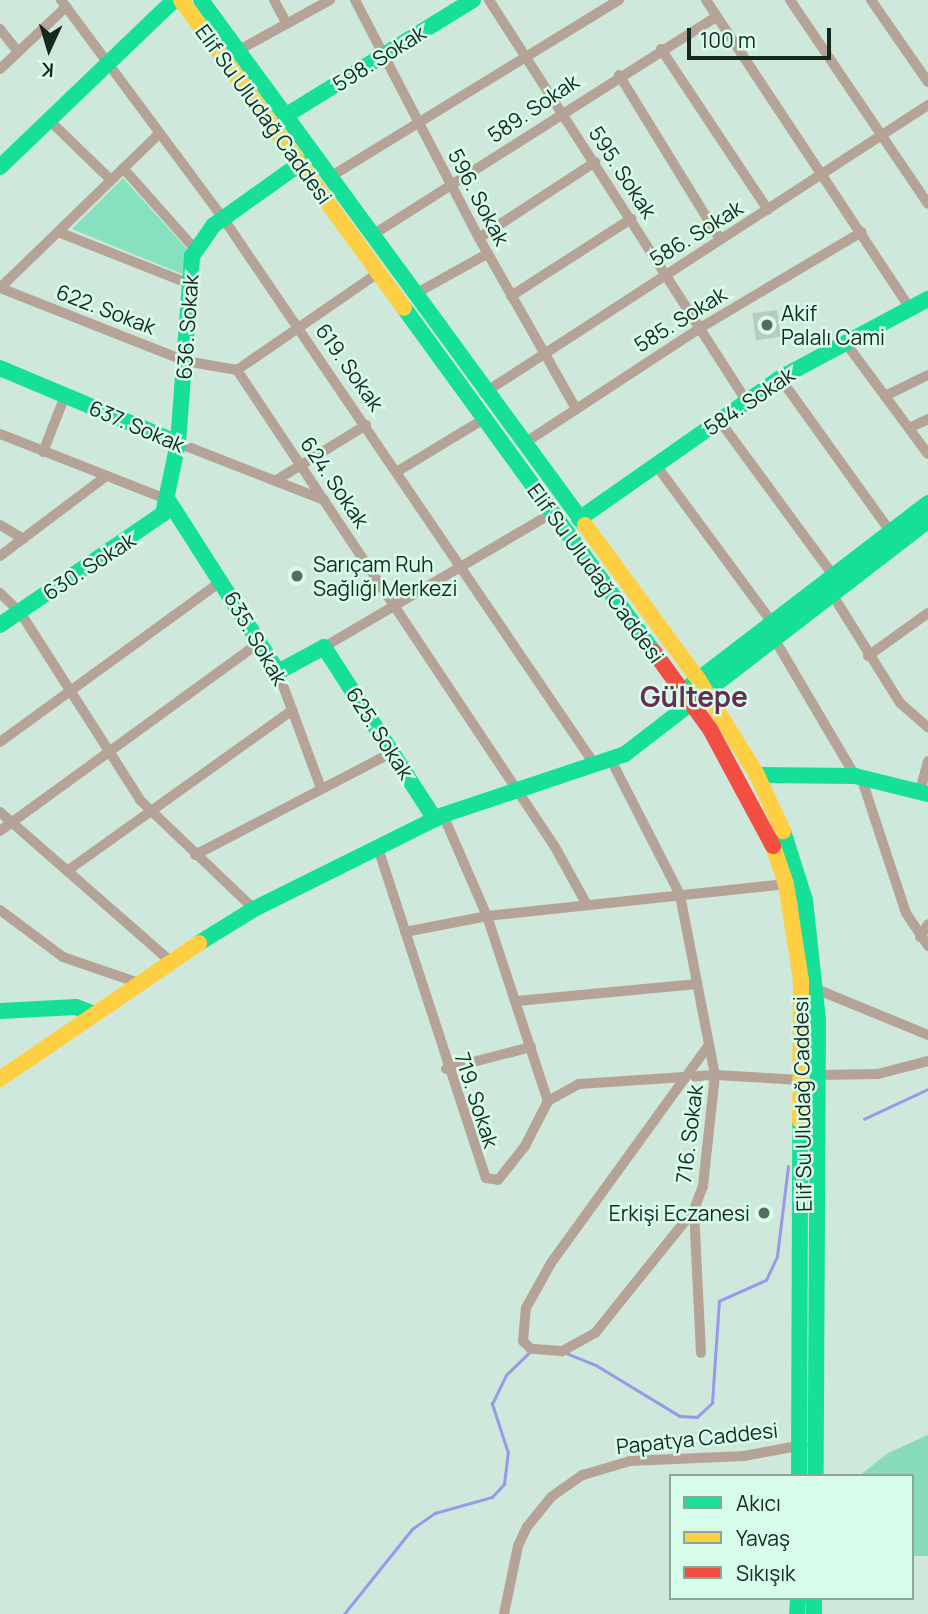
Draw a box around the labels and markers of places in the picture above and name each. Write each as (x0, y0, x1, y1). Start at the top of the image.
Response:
place label: Akif Palalı Cami (781, 300, 885, 350)
marker: Akif Palalı Cami (759, 317, 775, 333)
place label: Sarıçam Ruh Sağlığı Merkezi (313, 551, 457, 601)
marker: Sarıçam Ruh Sağlığı Merkezi (287, 566, 307, 586)
place label: Erkişi Eczanesi (609, 1200, 750, 1226)
marker: Erkişi Eczanesi (756, 1205, 772, 1221)

